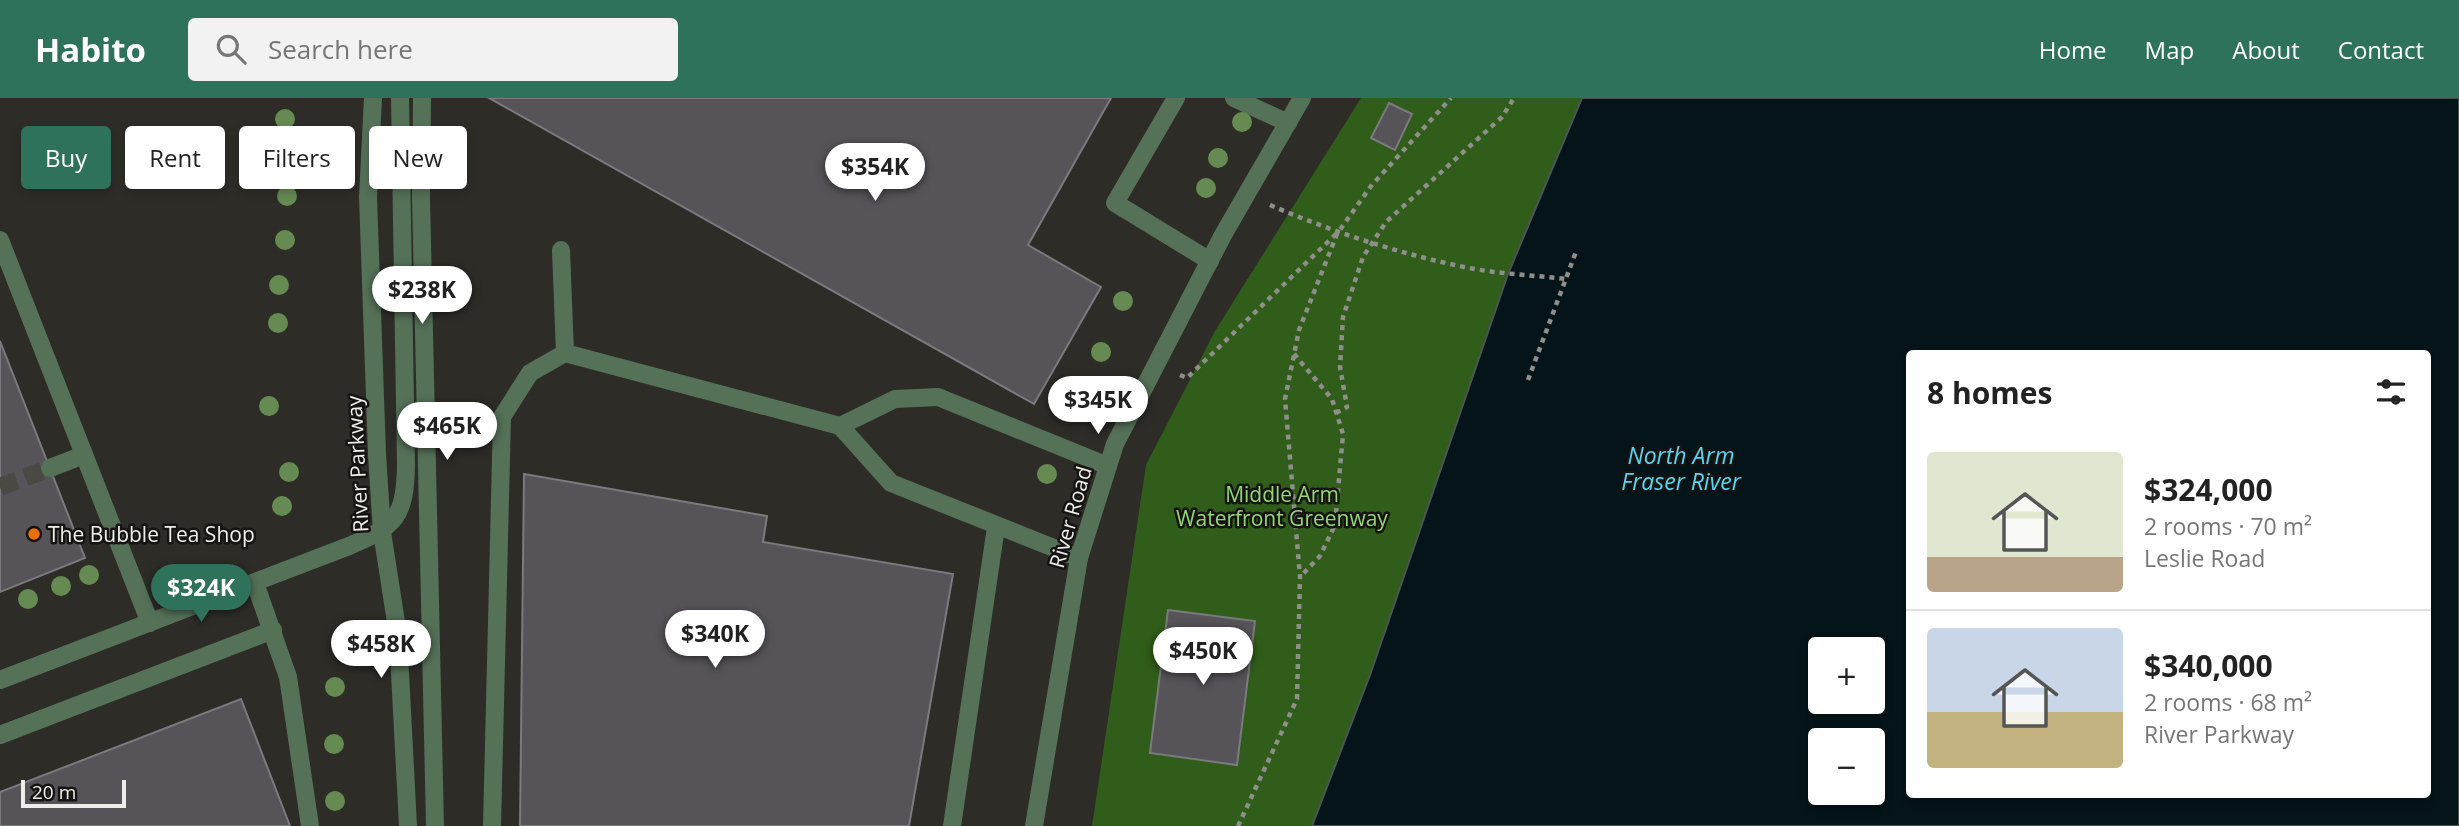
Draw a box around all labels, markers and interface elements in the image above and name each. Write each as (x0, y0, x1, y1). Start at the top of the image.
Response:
search box (188, 18, 678, 81)
text: Habito (35, 27, 146, 72)
icon: search (212, 30, 250, 68)
text: Search here (268, 31, 413, 67)
text: Home (2039, 33, 2107, 66)
text: Map (2145, 33, 2194, 66)
text: About (2232, 33, 2300, 66)
text: Contact (2338, 33, 2424, 66)
chip: Buy (21, 126, 111, 189)
chip: Rent (125, 126, 225, 189)
chip: Filters (239, 126, 355, 189)
chip: New (369, 126, 467, 189)
pin: $354K (826, 144, 924, 203)
text: $354K (841, 150, 909, 182)
pin: $238K (373, 266, 471, 326)
text: $238K (388, 273, 456, 305)
text: 8 homes (1927, 372, 2052, 413)
icon: filters (2372, 373, 2410, 411)
pin: $345K (1049, 376, 1147, 436)
text: $345K (1064, 383, 1132, 415)
street label: River Parkway (339, 394, 375, 533)
pin: $465K (398, 402, 496, 462)
text: $465K (413, 409, 481, 441)
water label: North Arm Fraser River (1621, 439, 1742, 497)
street label: River Road (1042, 463, 1098, 571)
text: $324,000 (2144, 469, 2273, 510)
park label: Middle Arm Waterfront Greenway (1176, 480, 1388, 532)
icon: home (1983, 480, 2067, 564)
text: 2 rooms · 70 m² (2144, 510, 2312, 542)
place label: The Bubble Tea Shop (48, 520, 255, 548)
marker: The Bubble Tea Shop (26, 526, 42, 542)
text: Leslie Road (2144, 542, 2265, 574)
pin: $324K (152, 564, 250, 624)
text: $324K (167, 571, 235, 603)
pin: $340K (666, 610, 764, 670)
text: $340K (681, 617, 749, 649)
pin: $458K (332, 620, 430, 680)
text: $458K (347, 627, 415, 659)
pin: $450K (1154, 628, 1252, 687)
text: $450K (1169, 634, 1237, 666)
map controls (1808, 637, 1885, 805)
button: + (1808, 637, 1885, 714)
text: $340,000 (2144, 645, 2273, 686)
icon: home (1983, 656, 2067, 740)
text: 2 rooms · 68 m² (2144, 686, 2312, 718)
text: River Parkway (2144, 718, 2294, 750)
button: − (1808, 728, 1885, 805)
scale bar (21, 777, 126, 809)
text: 20 m (32, 779, 76, 805)

